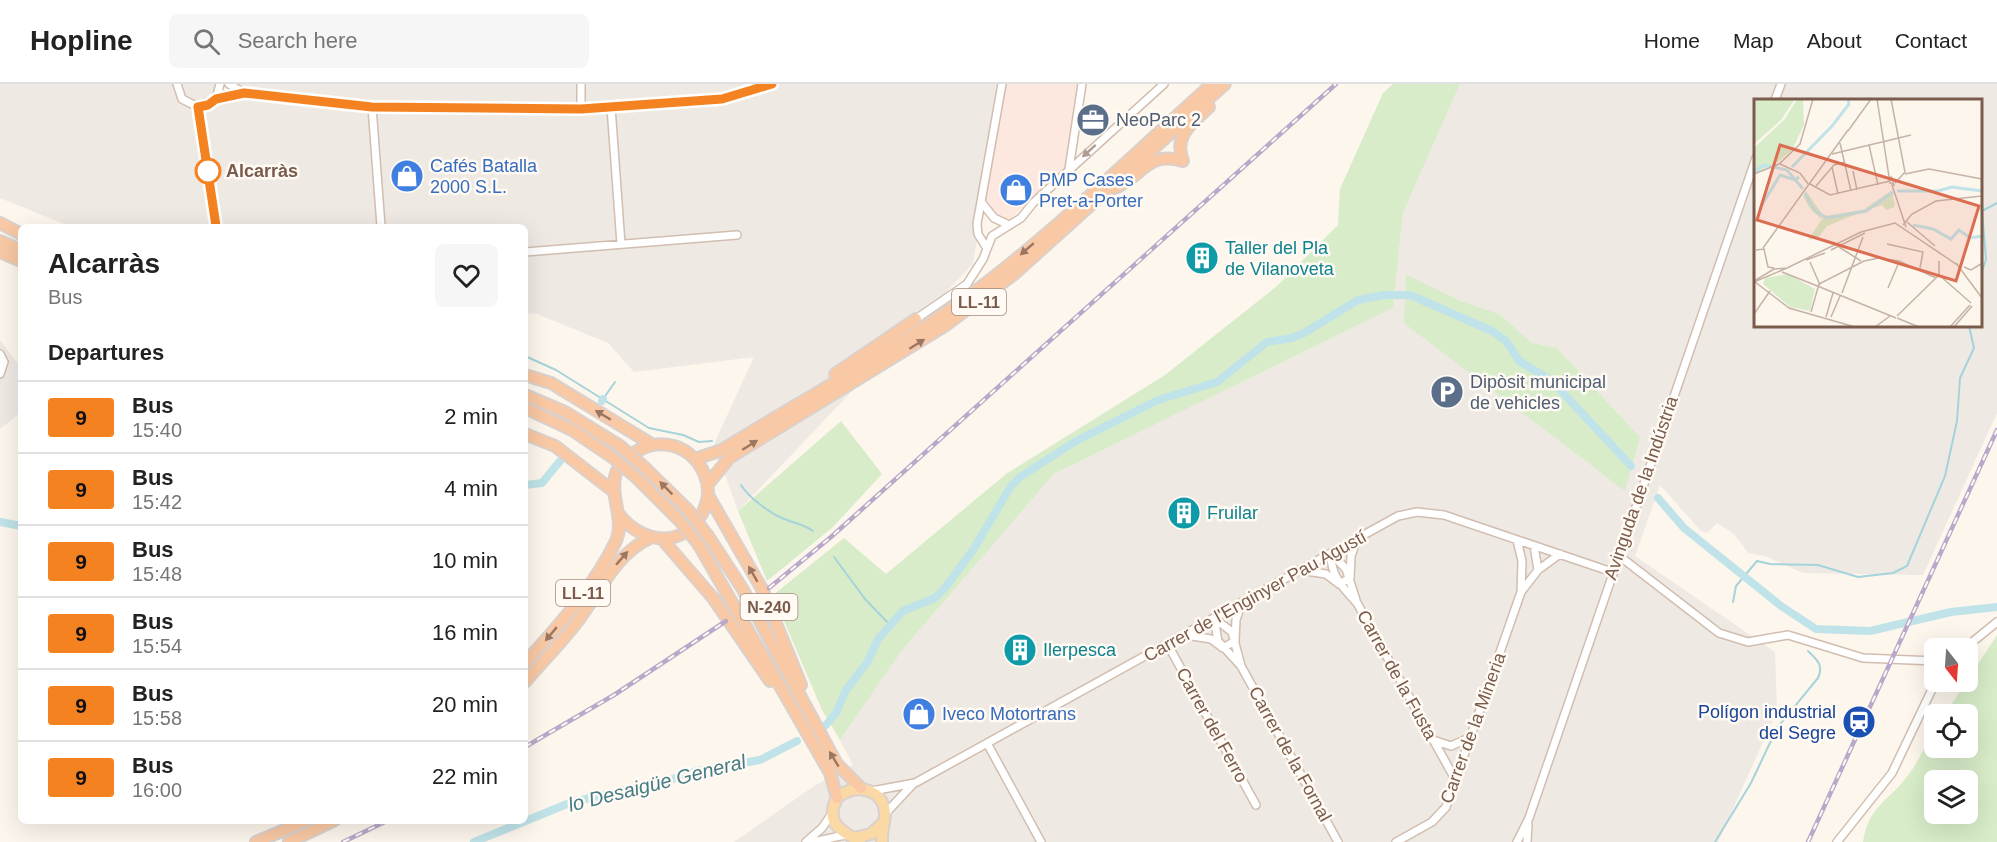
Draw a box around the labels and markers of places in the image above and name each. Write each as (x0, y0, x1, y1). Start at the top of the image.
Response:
office icon: NeoParc 2 (1075, 102, 1111, 138)
place label: NeoParc 2 (1116, 110, 1201, 130)
place label: Cafés Batalla 2000 S.L. (430, 156, 538, 197)
marker: Alcarràs (195, 158, 221, 184)
shop icon: Cafés Batalla 2000 S.L. (389, 158, 425, 194)
place label: Alcarràs (226, 161, 298, 181)
place label: PMP Cases Pret-a-Porter (1039, 170, 1143, 211)
shop icon: PMP Cases Pret-a-Porter (998, 172, 1034, 208)
place label: Taller del Pla de Vilanoveta (1225, 238, 1335, 279)
building icon: Taller del Pla de Vilanoveta (1184, 240, 1220, 276)
place label: Dipòsit municipal de vehicles (1470, 372, 1606, 413)
parking icon: Dipòsit municipal de vehicles (1429, 374, 1465, 410)
building icon: Fruilar (1166, 495, 1202, 531)
place label: Fruilar (1207, 503, 1258, 523)
building icon: Ilerpesca (1002, 632, 1038, 668)
place label: Ilerpesca (1043, 640, 1117, 660)
shop icon: Iveco Motortrans (901, 696, 937, 732)
place label: Polígon industrial del Segre (1698, 702, 1836, 743)
place label: Iveco Motortrans (942, 704, 1076, 724)
station icon: Polígon industrial del Segre (1841, 704, 1877, 740)

